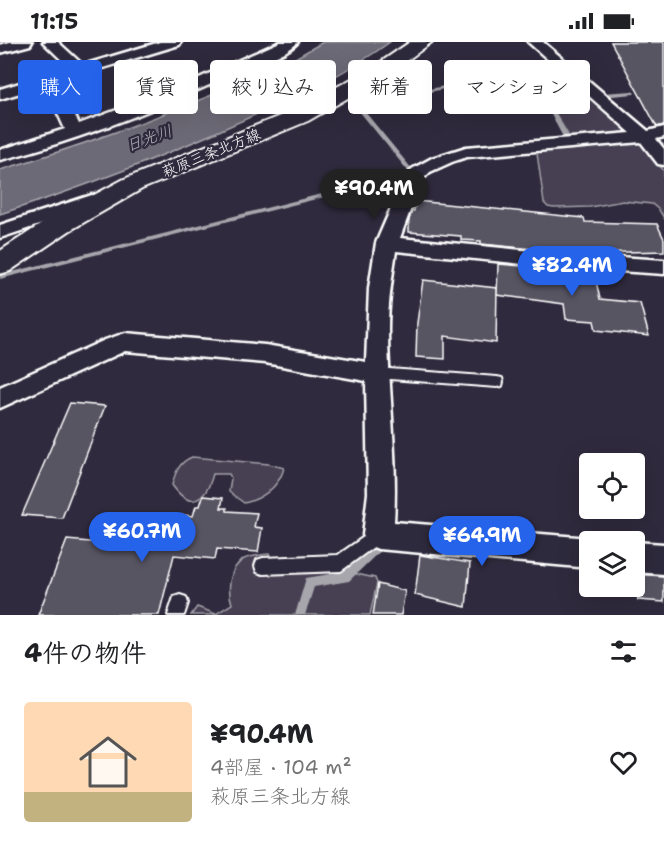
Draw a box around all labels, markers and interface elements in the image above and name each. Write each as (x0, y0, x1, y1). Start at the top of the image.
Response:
text: 11:15 (30, 7, 78, 36)
chip: 購入 (18, 60, 102, 114)
chip: 賃貸 (114, 60, 198, 114)
chip: 絞り込み (210, 60, 336, 114)
chip: 新着 (348, 60, 432, 114)
chip: マンション (444, 60, 590, 114)
water label: 日光川 (123, 120, 175, 156)
street label: 萩原三条北方線 (159, 124, 263, 182)
pin: ¥90.4M (325, 169, 423, 220)
text: ¥90.4M (334, 175, 414, 201)
pin: ¥82.4M (523, 246, 621, 297)
text: ¥82.4M (532, 252, 612, 278)
map controls (579, 453, 645, 597)
button: locate (579, 453, 645, 519)
pin: ¥60.7M (93, 512, 191, 563)
pin: ¥64.9M (433, 516, 531, 567)
text: ¥60.7M (103, 518, 181, 544)
text: ¥64.9M (443, 522, 521, 548)
button: layers (579, 531, 645, 597)
text: 4件の物件 (24, 635, 146, 670)
icon: filters (607, 635, 640, 668)
text: ¥90.4M (210, 716, 314, 751)
icon: home (72, 726, 144, 798)
icon: heart (607, 746, 640, 779)
text: 4部屋 · 104 m² (210, 754, 352, 780)
text: 萩原三条北方線 (210, 783, 350, 809)

